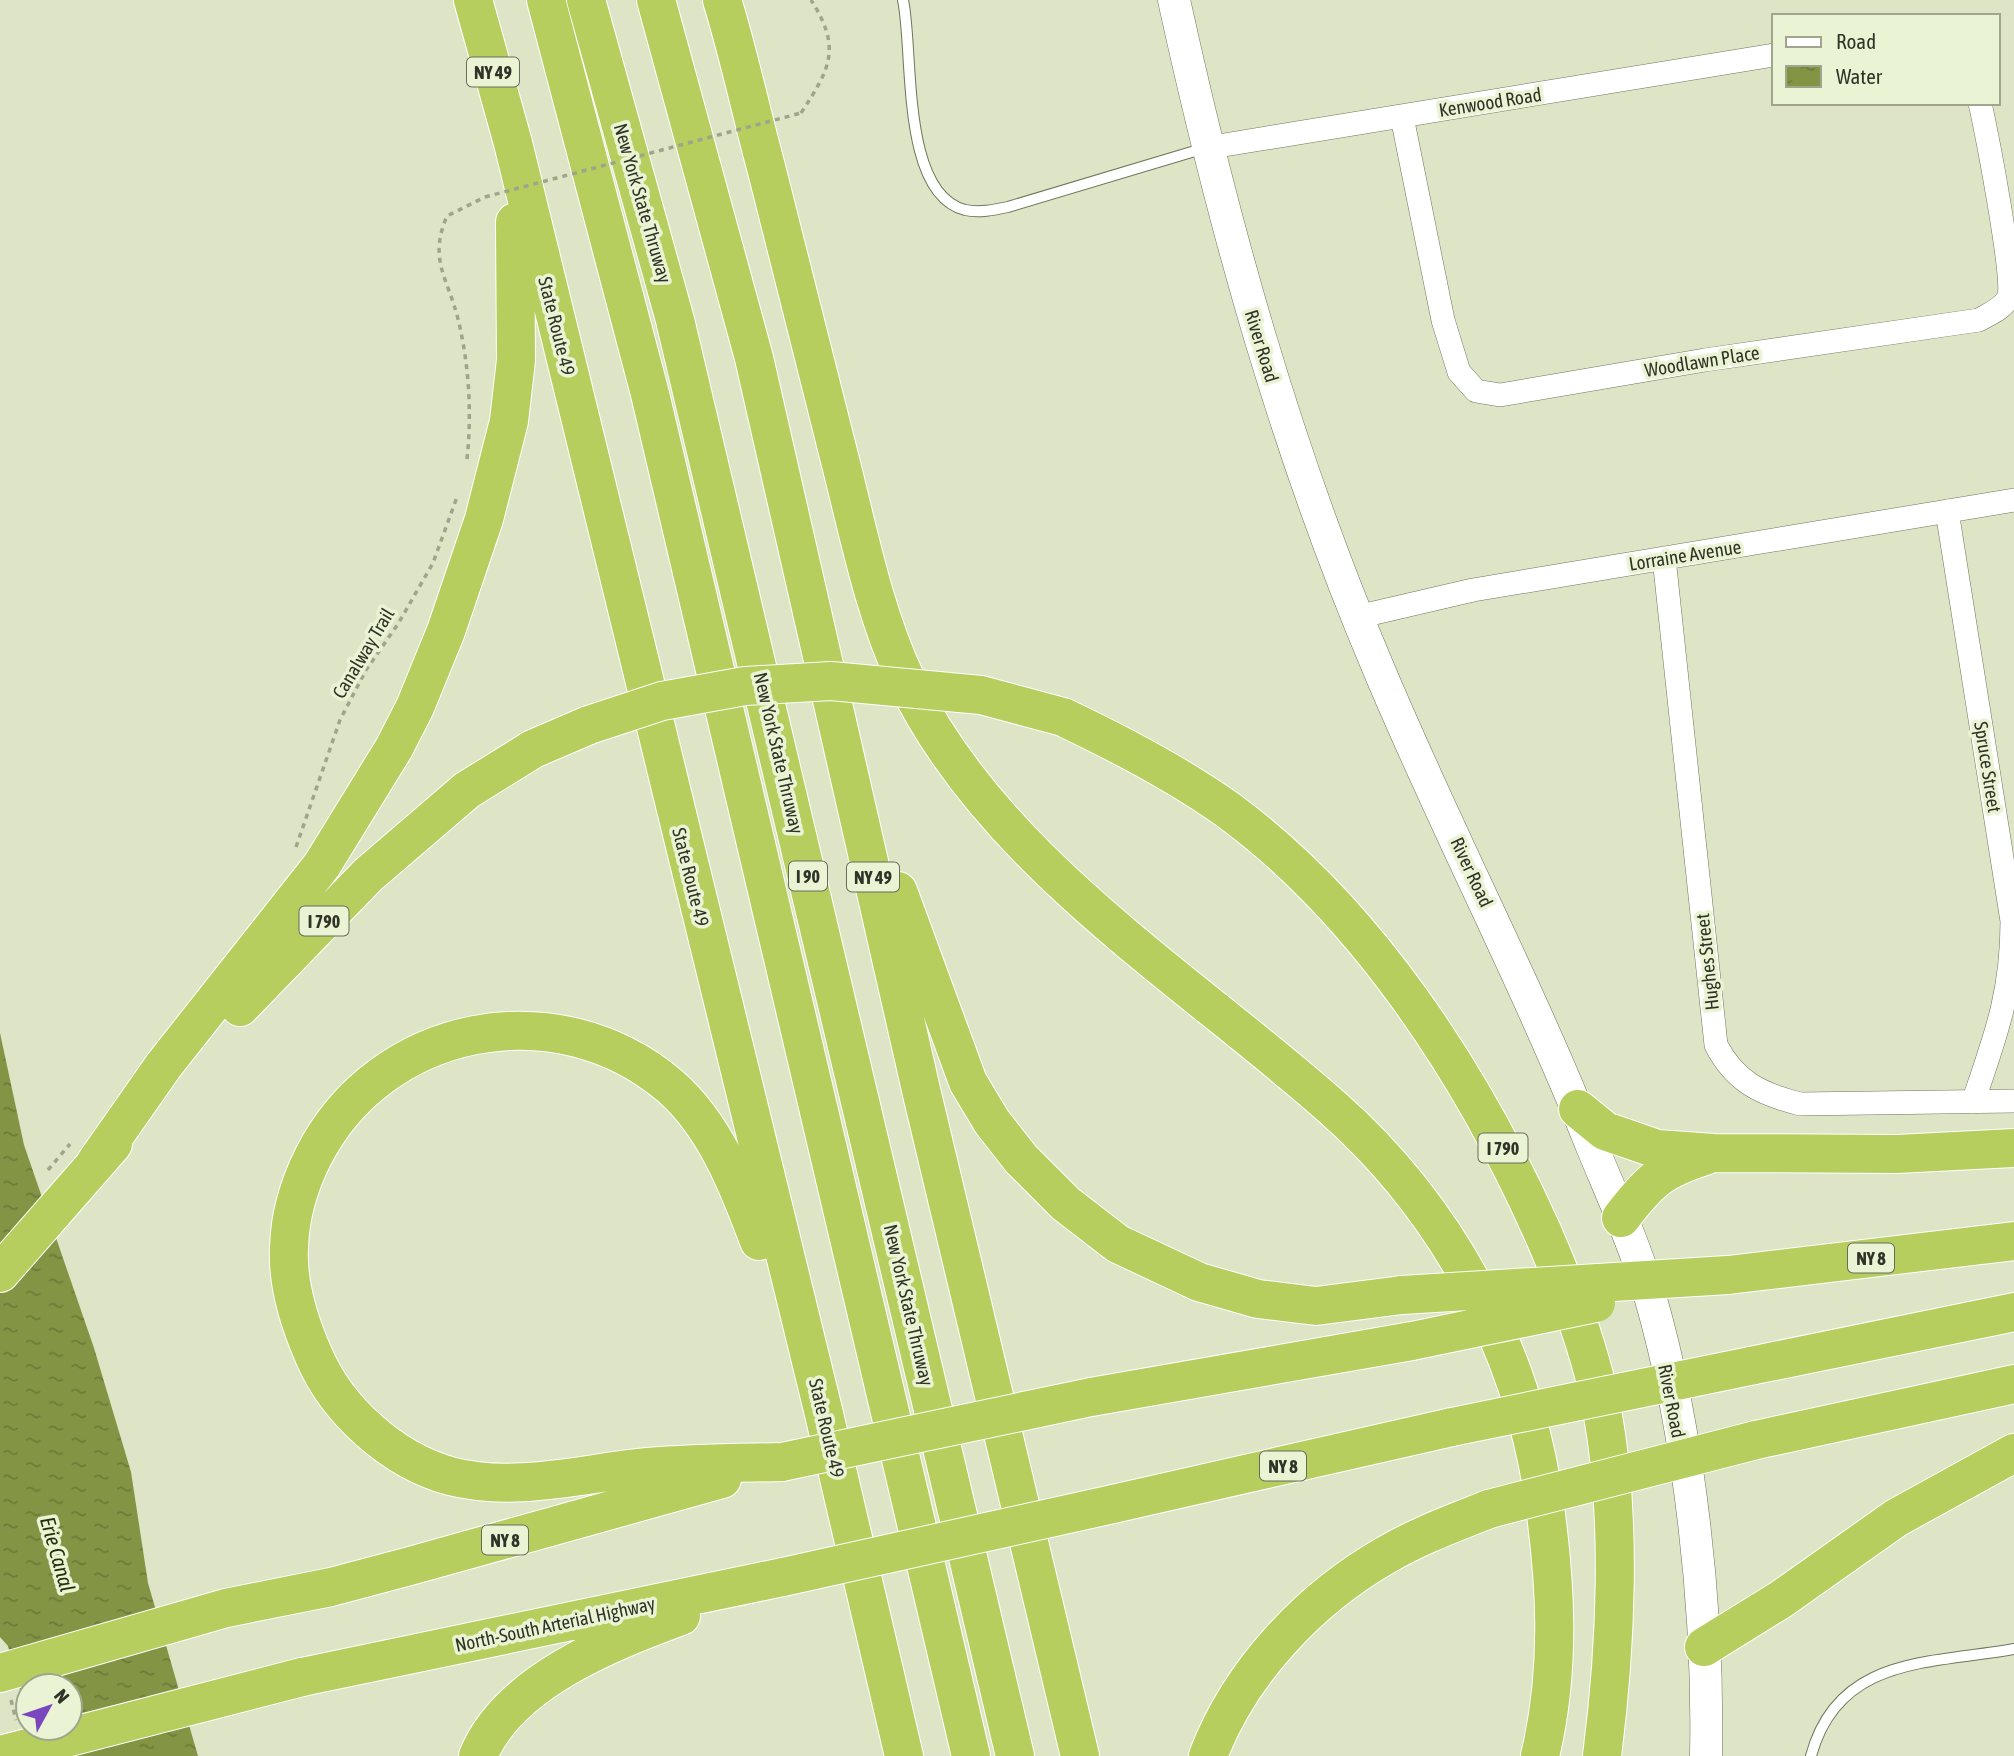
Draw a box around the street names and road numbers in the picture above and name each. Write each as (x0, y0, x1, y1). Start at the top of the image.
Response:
road number: NY 49 (467, 58, 519, 86)
street label: Kenwood Road (1437, 83, 1543, 121)
street label: New York State Thruway (610, 121, 676, 285)
street label: State Route 49 (534, 274, 580, 378)
street label: River Road (1241, 307, 1283, 385)
street label: Woodlawn Place (1643, 341, 1761, 381)
street label: Lorraine Avenue (1627, 535, 1743, 575)
street label: Canalway Trail (327, 604, 399, 702)
street label: New York State Thruway (750, 670, 808, 836)
street label: Spruce Street (1970, 720, 2006, 814)
street label: State Route 49 (668, 825, 714, 929)
street label: River Road (1446, 834, 1498, 910)
road number: I 90 (789, 862, 827, 890)
road number: NY 49 (847, 862, 899, 892)
road number: I 790 (300, 906, 348, 936)
street label: Hughes Street (1691, 912, 1723, 1012)
road number: I 790 (1478, 1134, 1528, 1162)
street label: New York State Thruway (880, 1222, 938, 1388)
road number: NY 8 (1848, 1244, 1894, 1273)
street label: River Road (1654, 1362, 1690, 1440)
street label: State Route 49 (805, 1376, 849, 1480)
road number: NY 8 (1260, 1451, 1306, 1480)
road number: NY 8 (482, 1526, 528, 1554)
street label: North-South Arterial Highway (453, 1592, 657, 1656)

